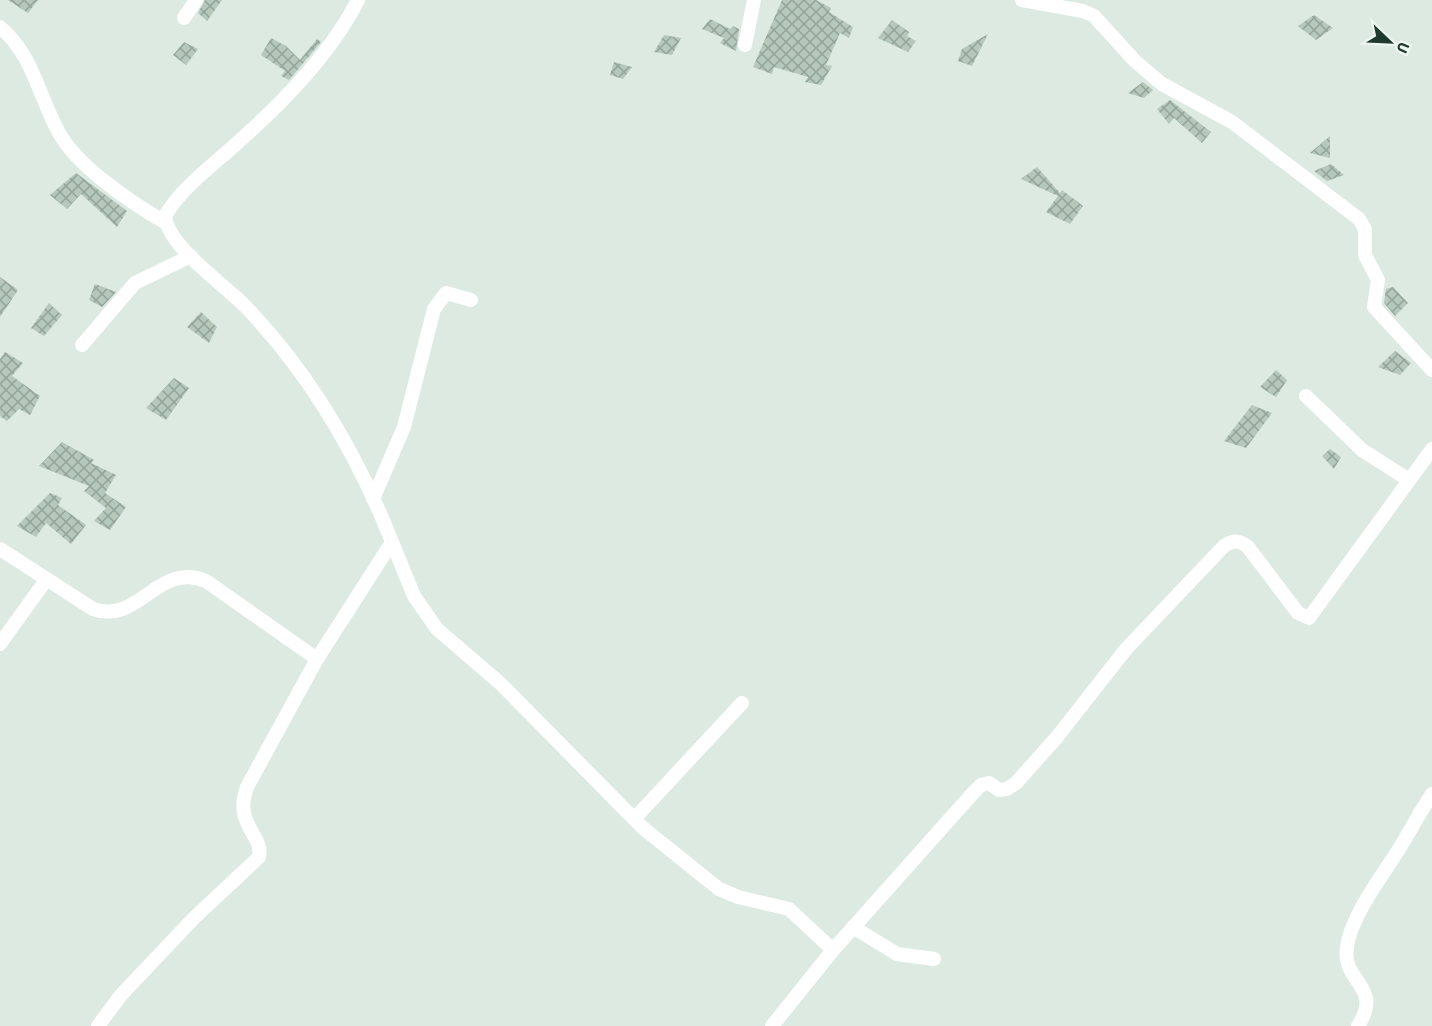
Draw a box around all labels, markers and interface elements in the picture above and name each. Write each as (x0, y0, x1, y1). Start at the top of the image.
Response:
north arrow (1360, 12, 1420, 72)
text: U (1391, 38, 1415, 57)

